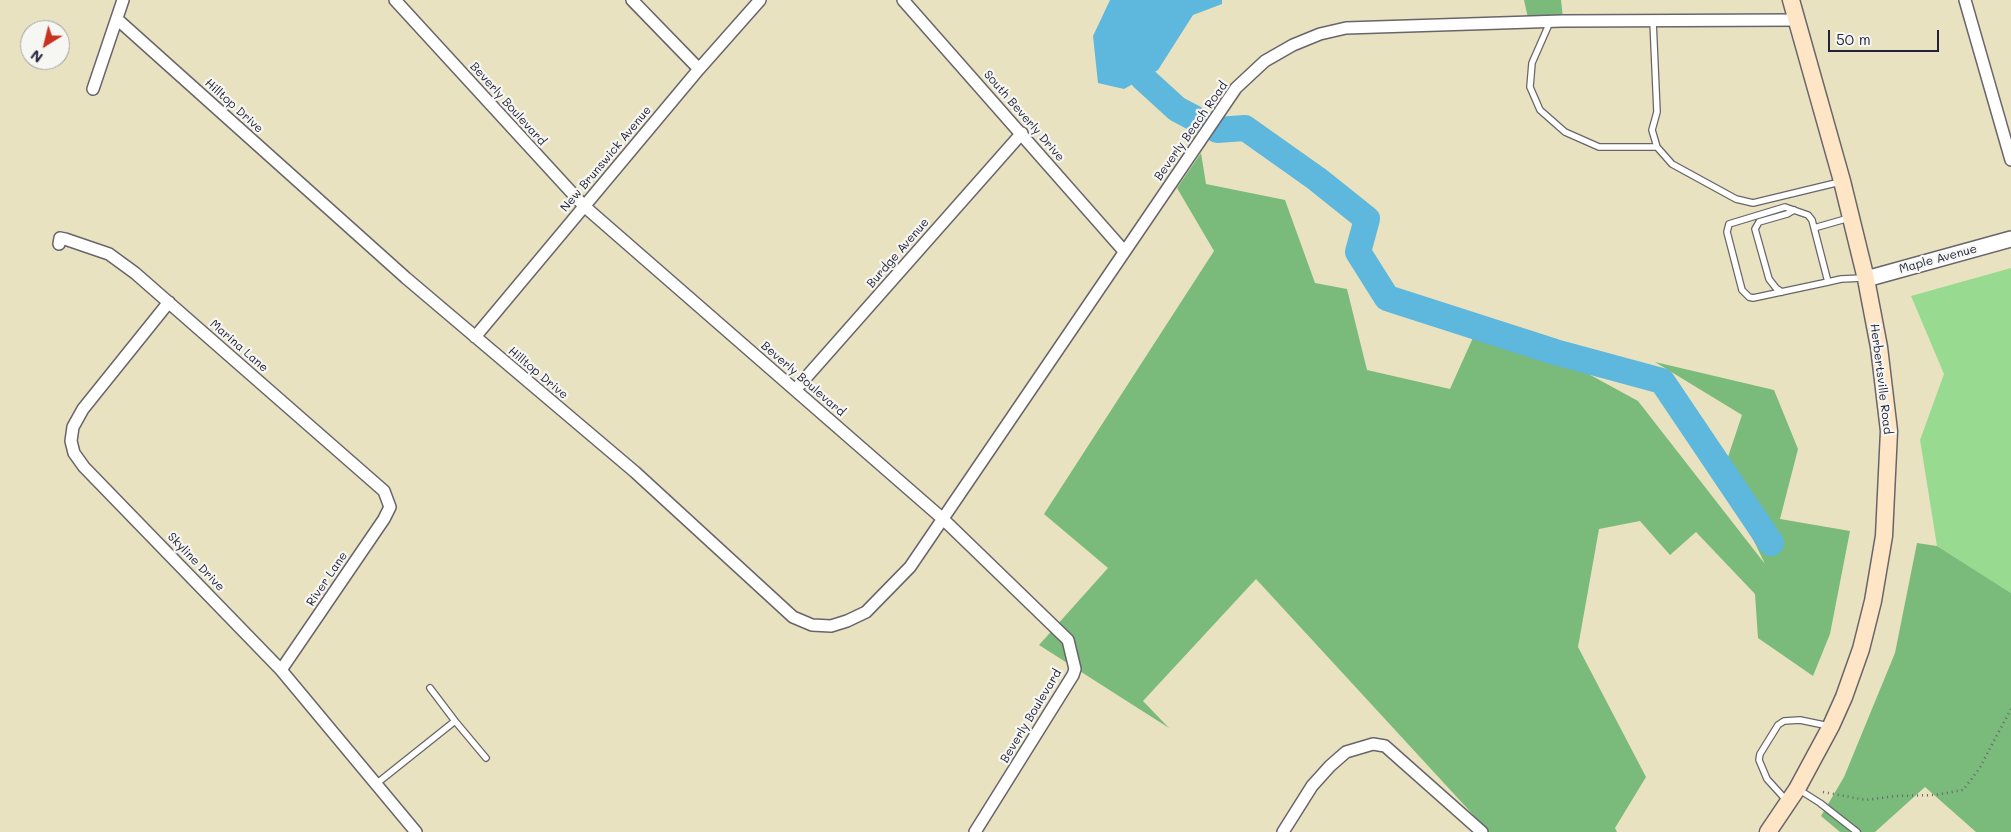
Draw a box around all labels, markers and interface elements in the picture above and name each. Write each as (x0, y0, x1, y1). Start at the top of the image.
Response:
north arrow (20, 20, 70, 70)
scale bar (1831, 20, 1942, 52)
text: 50 m (1836, 29, 1871, 49)
text: N (27, 46, 46, 68)
street label: Beverly Boulevard (467, 59, 549, 149)
street label: South Beverly Drive (981, 68, 1067, 164)
street label: Hilltop Drive (202, 76, 266, 136)
street label: Beverly Beach Road (1151, 79, 1231, 183)
street label: New Brunswick Avenue (558, 103, 654, 215)
street label: Burdge Avenue (864, 215, 932, 291)
street label: Maple Avenue (1897, 242, 1979, 276)
street label: Marina Lane (207, 317, 271, 375)
street label: Herbertsville Road (1867, 323, 1895, 435)
street label: Beverly Boulevard (758, 339, 848, 419)
street label: Hilltop Drive (505, 344, 571, 402)
street label: Skyline Drive (165, 530, 227, 594)
street label: River Lane (303, 549, 351, 609)
street label: Beverly Boulevard (997, 667, 1065, 765)

